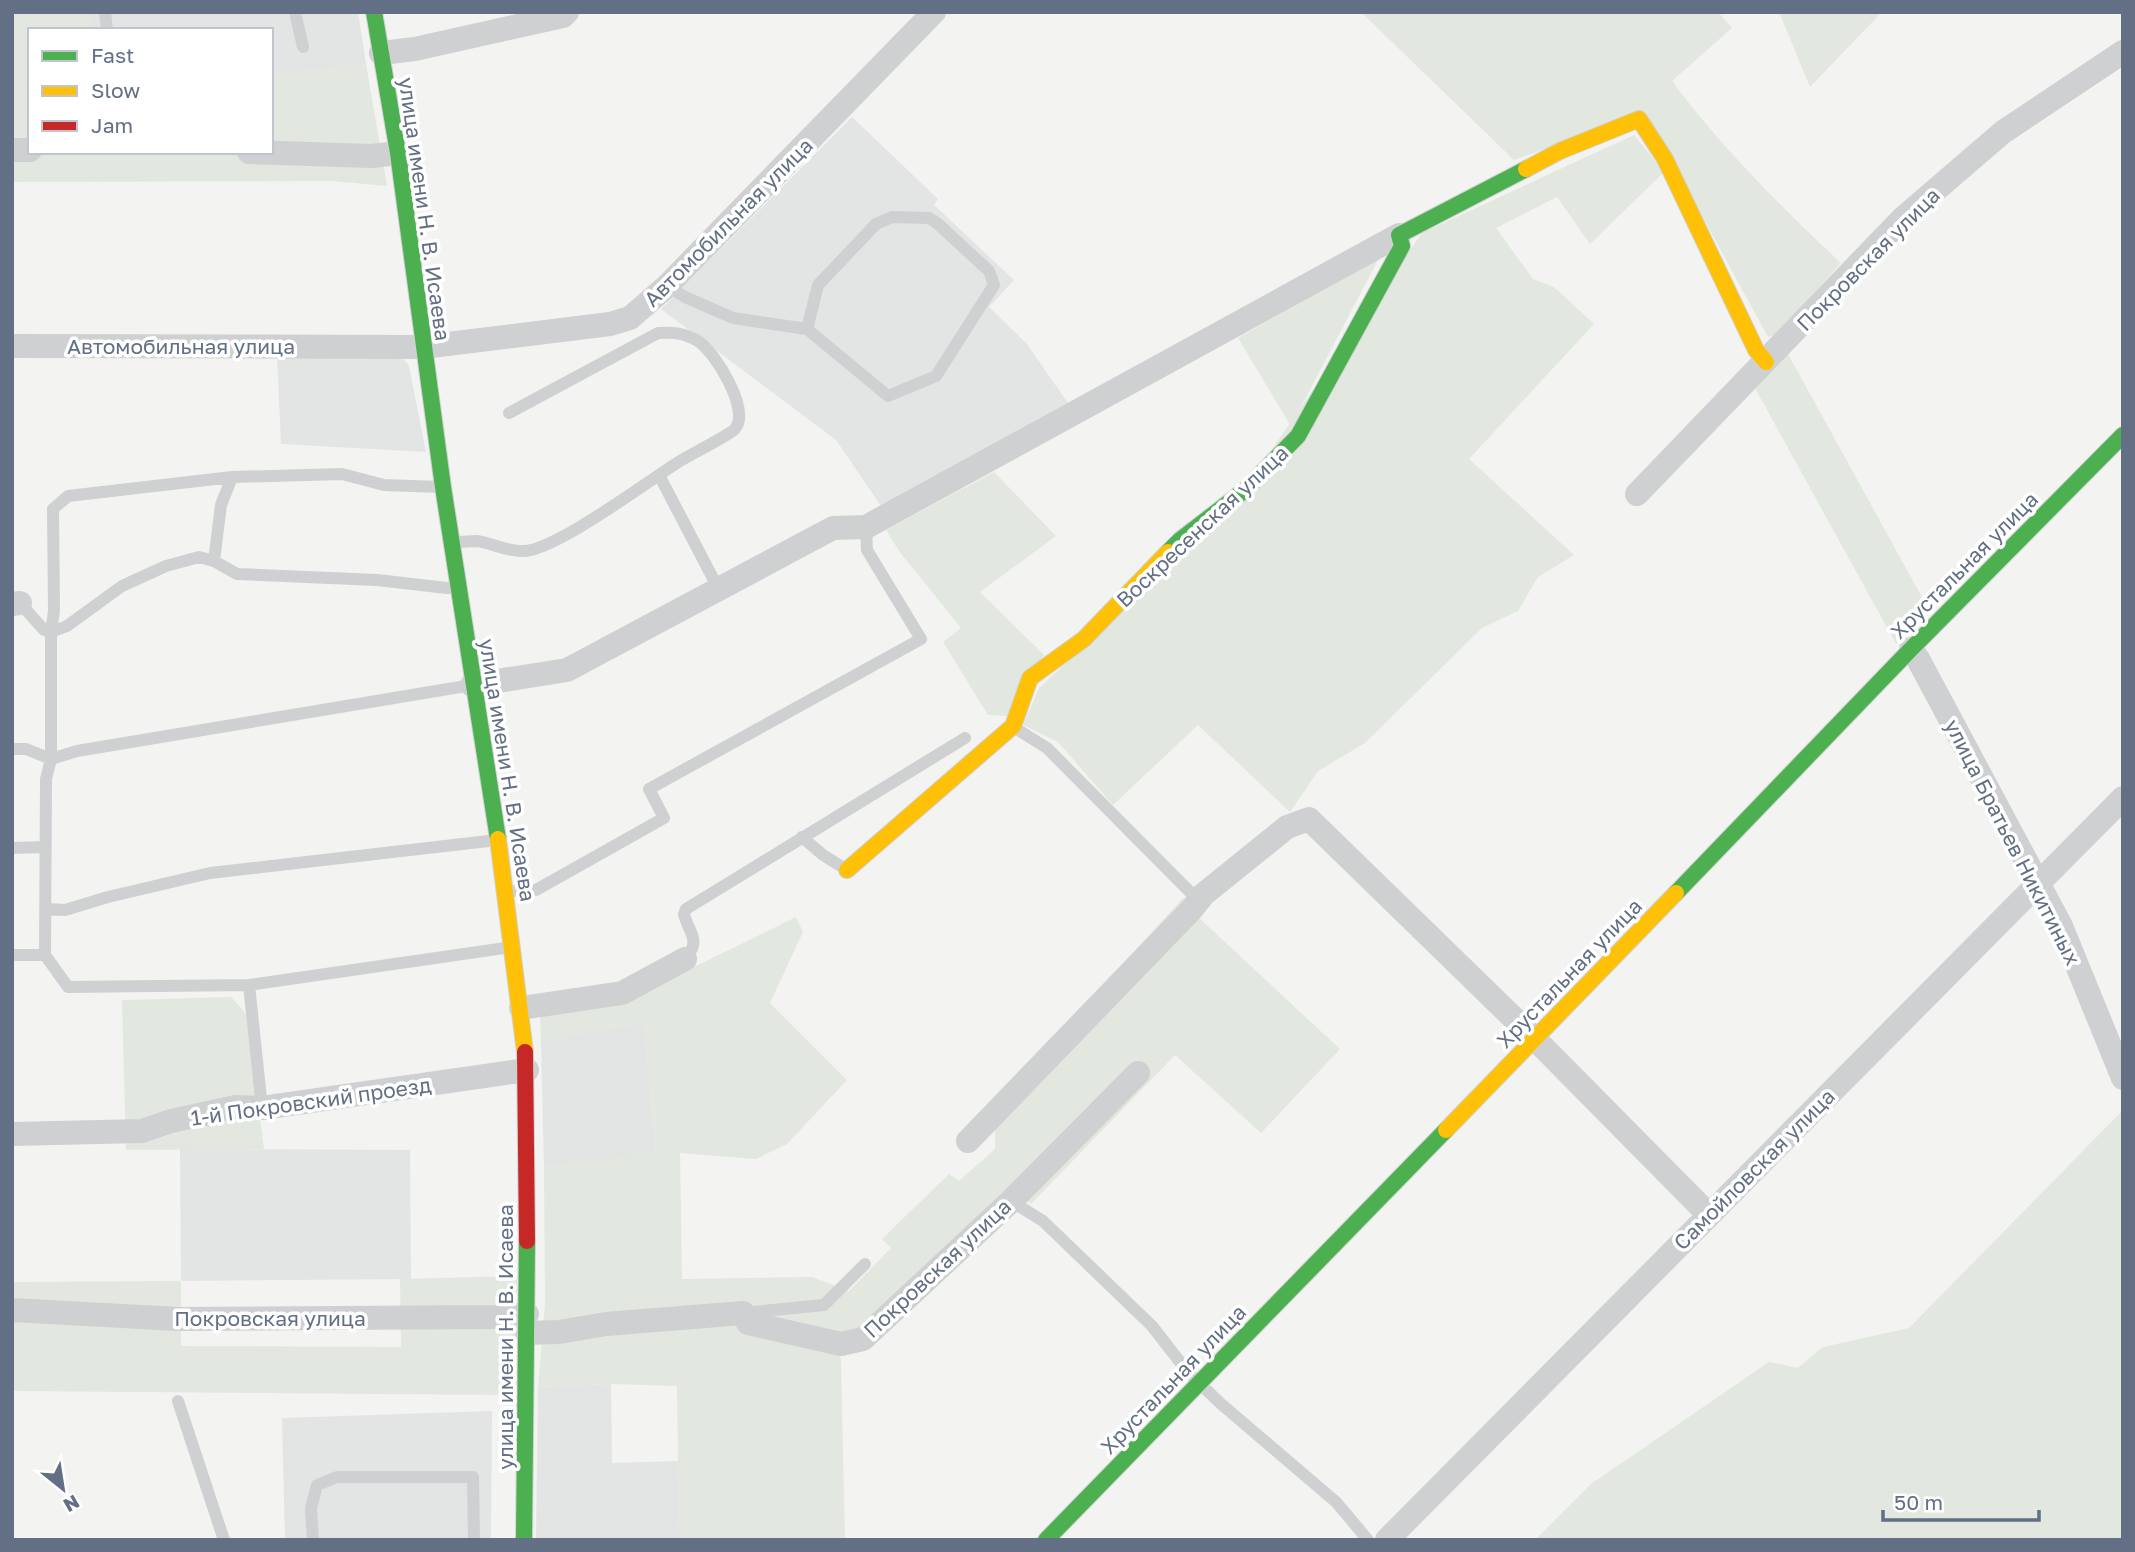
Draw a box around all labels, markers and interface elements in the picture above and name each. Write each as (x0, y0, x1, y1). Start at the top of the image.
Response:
legend (28, 28, 273, 154)
text: Fast (91, 42, 134, 68)
street label: улица имени Н. В. Исаева (394, 76, 456, 342)
text: Slow (91, 77, 140, 103)
text: Jam (91, 112, 133, 138)
street label: Автомобильная улица (638, 132, 818, 312)
street label: Покровская улица (1791, 182, 1945, 336)
street label: Автомобильная улица (67, 333, 295, 359)
street label: Воскресенская улица (1111, 440, 1293, 612)
street label: Хрустальная улица (1885, 486, 2043, 644)
street label: улица имени Н. В. Исаева (474, 637, 542, 903)
street label: улица Братьев Никитиных (1940, 715, 2087, 970)
street label: Хрустальная улица (1491, 893, 1647, 1053)
street label: 1-й Покровский проезд (189, 1071, 433, 1131)
street label: Самойловская улица (1668, 1083, 1840, 1255)
street label: Покровская улица (858, 1193, 1016, 1343)
street label: улица имени Н. В. Исаева (492, 1204, 518, 1470)
street label: Хрустальная улица (1095, 1299, 1251, 1459)
street label: Покровская улица (174, 1305, 366, 1331)
north arrow (28, 1454, 98, 1524)
scale bar (1883, 1478, 2039, 1522)
text: 50 m (1894, 1489, 1943, 1515)
text: N (60, 1491, 84, 1518)

